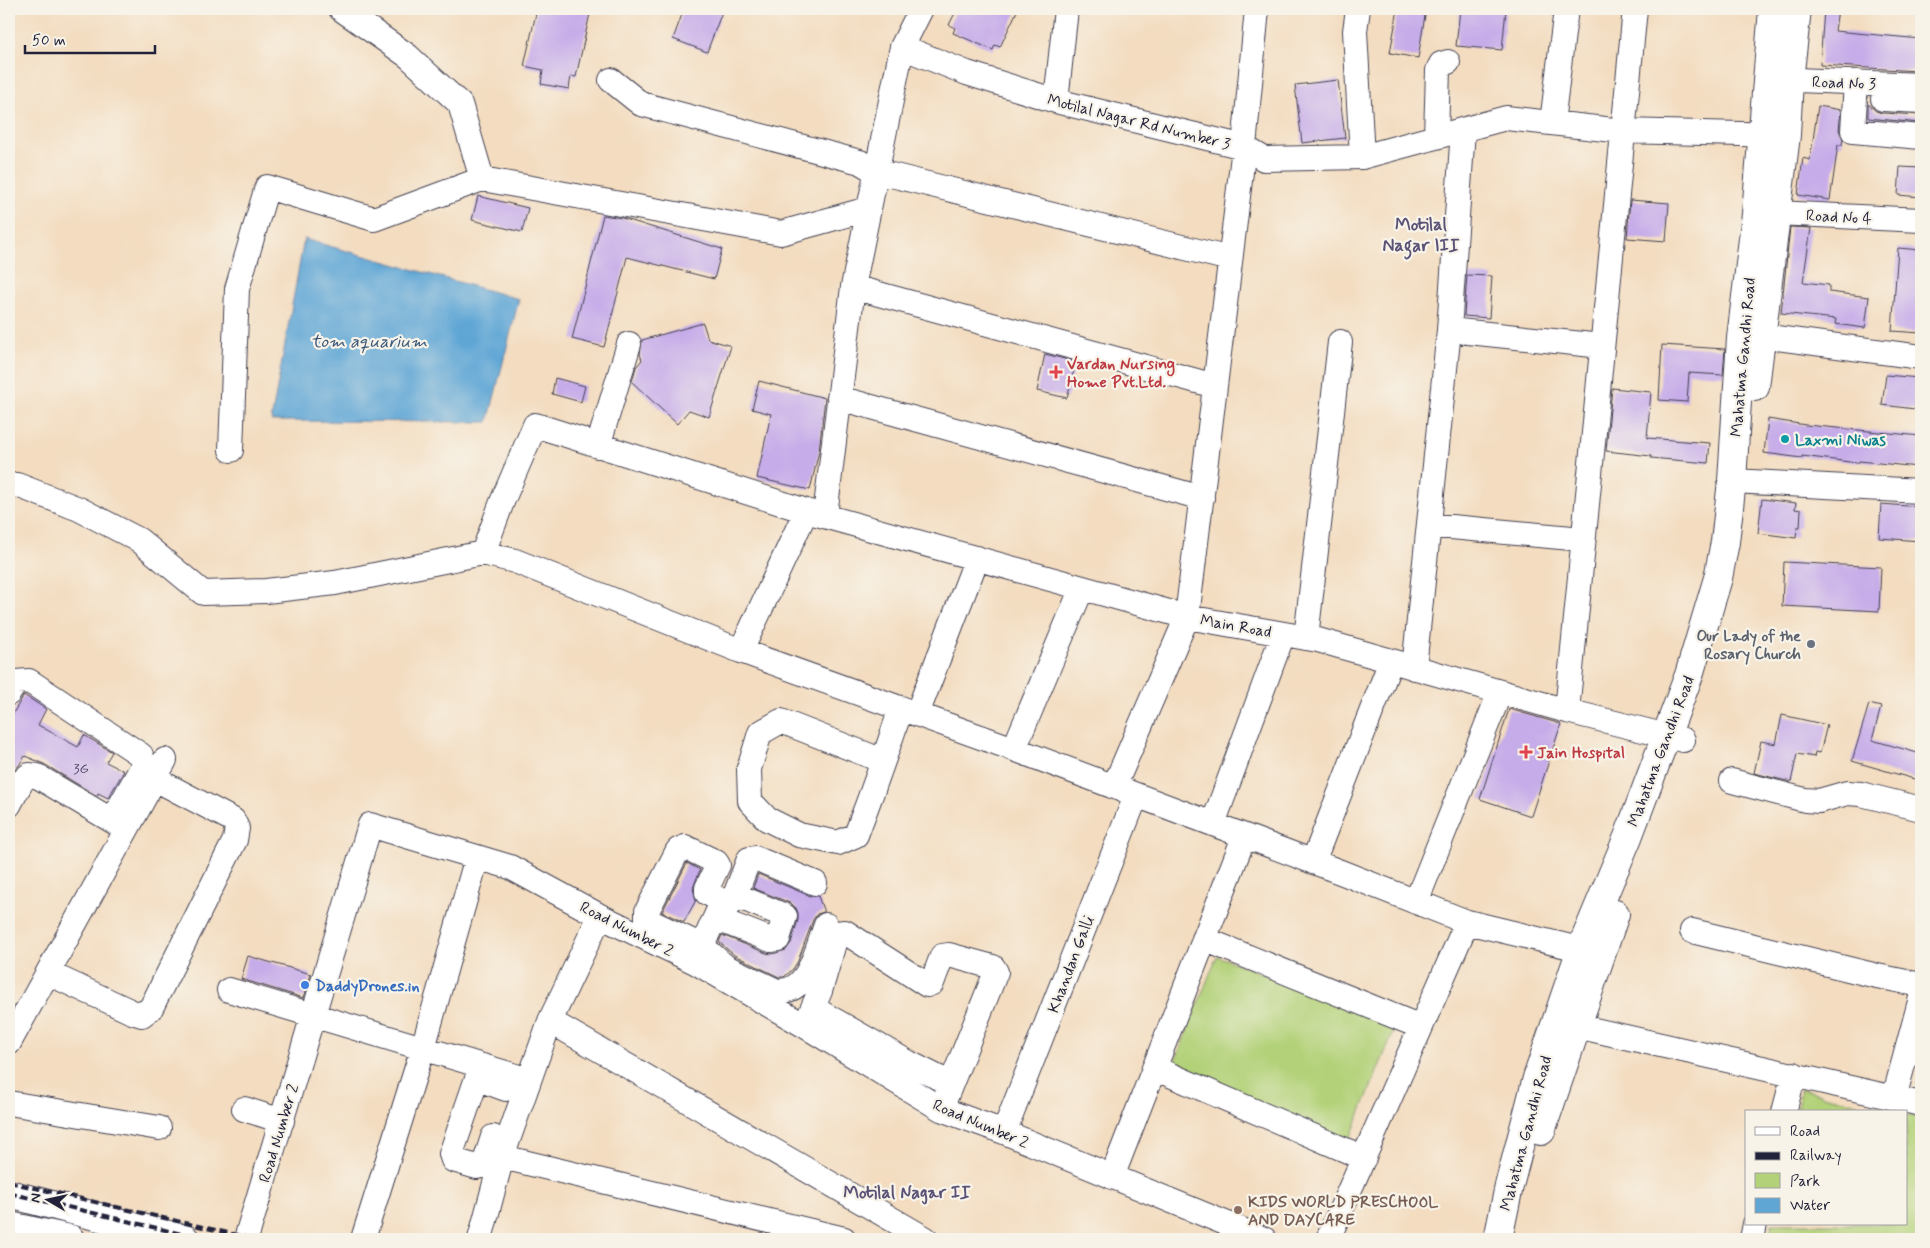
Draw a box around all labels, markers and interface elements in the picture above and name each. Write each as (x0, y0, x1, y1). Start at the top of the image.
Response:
scale bar (25, 22, 155, 54)
text: 50 m (32, 31, 66, 51)
street label: Road No 3 (1812, 72, 1876, 95)
street label: Motilal Nagar Rd Number 3 (1045, 90, 1232, 155)
street label: Road No 4 (1805, 205, 1872, 230)
district label: Motilal Nagar III (1382, 213, 1460, 260)
street label: Mahatma Gandhi Road (1726, 277, 1761, 438)
water label: tom aquarium (311, 330, 427, 354)
place label: Vardan Nursing Home Pvt.Ltd. (1067, 354, 1175, 393)
marker: Vardan Nursing Home Pvt.Ltd. (1049, 365, 1063, 379)
place label: Laxmi Niwas (1795, 430, 1887, 451)
marker: Laxmi Niwas (1779, 433, 1791, 445)
street label: Main Road (1198, 610, 1273, 643)
place label: Our Lady of the Rosary Church (1697, 626, 1801, 665)
marker: Our Lady of the Rosary Church (1805, 638, 1817, 650)
street label: Mahatma Gandhi Road (1623, 673, 1700, 830)
place label: Jain Hospital (1537, 743, 1625, 764)
marker: Jain Hospital (1519, 745, 1533, 759)
house number: 3G (73, 760, 89, 778)
street label: Road Number 2 (576, 897, 677, 962)
street label: Khandan Galli (1043, 913, 1100, 1016)
place label: DaddyDrones.in (315, 976, 419, 997)
marker: DaddyDrones.in (299, 979, 311, 991)
street label: Mahatma Gandhi Road (1496, 1053, 1557, 1213)
street label: Road Number 2 (254, 1081, 304, 1185)
street label: Road Number 2 (929, 1095, 1032, 1154)
legend (1745, 1110, 1908, 1226)
text: Road (1790, 1122, 1820, 1142)
text: Railway (1790, 1146, 1842, 1166)
text: Park (1790, 1172, 1820, 1192)
north arrow (22, 1176, 72, 1226)
district label: Motilal Nagar II (843, 1181, 971, 1205)
text: N (27, 1192, 46, 1204)
place label: KIDS WORLD PRESCHOOL AND DAYCARE (1248, 1192, 1439, 1231)
text: Water (1790, 1196, 1830, 1216)
marker: KIDS WORLD PRESCHOOL AND DAYCARE (1232, 1204, 1244, 1216)

